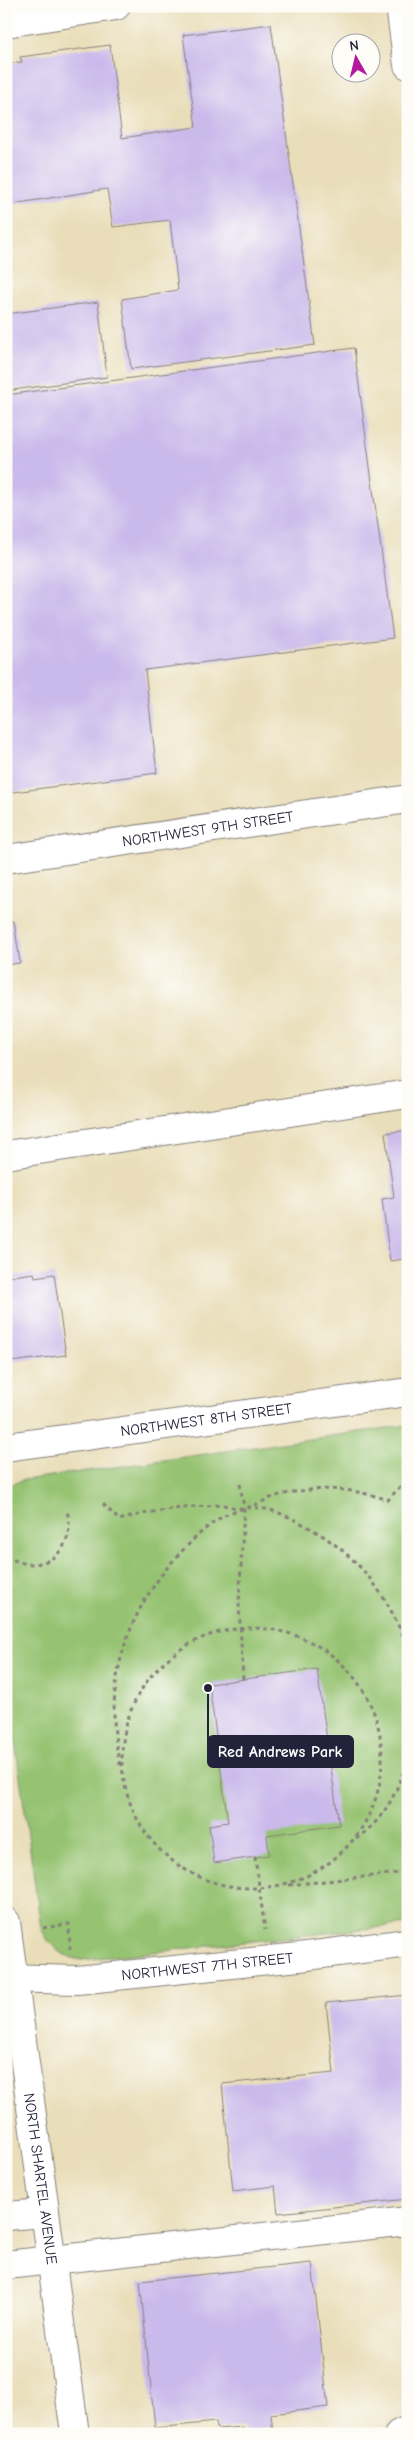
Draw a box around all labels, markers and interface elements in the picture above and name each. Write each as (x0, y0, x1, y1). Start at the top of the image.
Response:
north arrow (332, 32, 382, 82)
text: N (349, 37, 360, 55)
street label: NORTHWEST 9TH STREET (121, 807, 295, 851)
street label: NORTHWEST 8TH STREET (119, 1399, 293, 1440)
callout: Red Andrews Park (208, 1736, 353, 1767)
text: Red Andrews Park (218, 1743, 342, 1761)
street label: NORTHWEST 7TH STREET (121, 1949, 294, 1984)
street label: NORTH SHARTEL AVENUE (20, 2092, 61, 2266)

